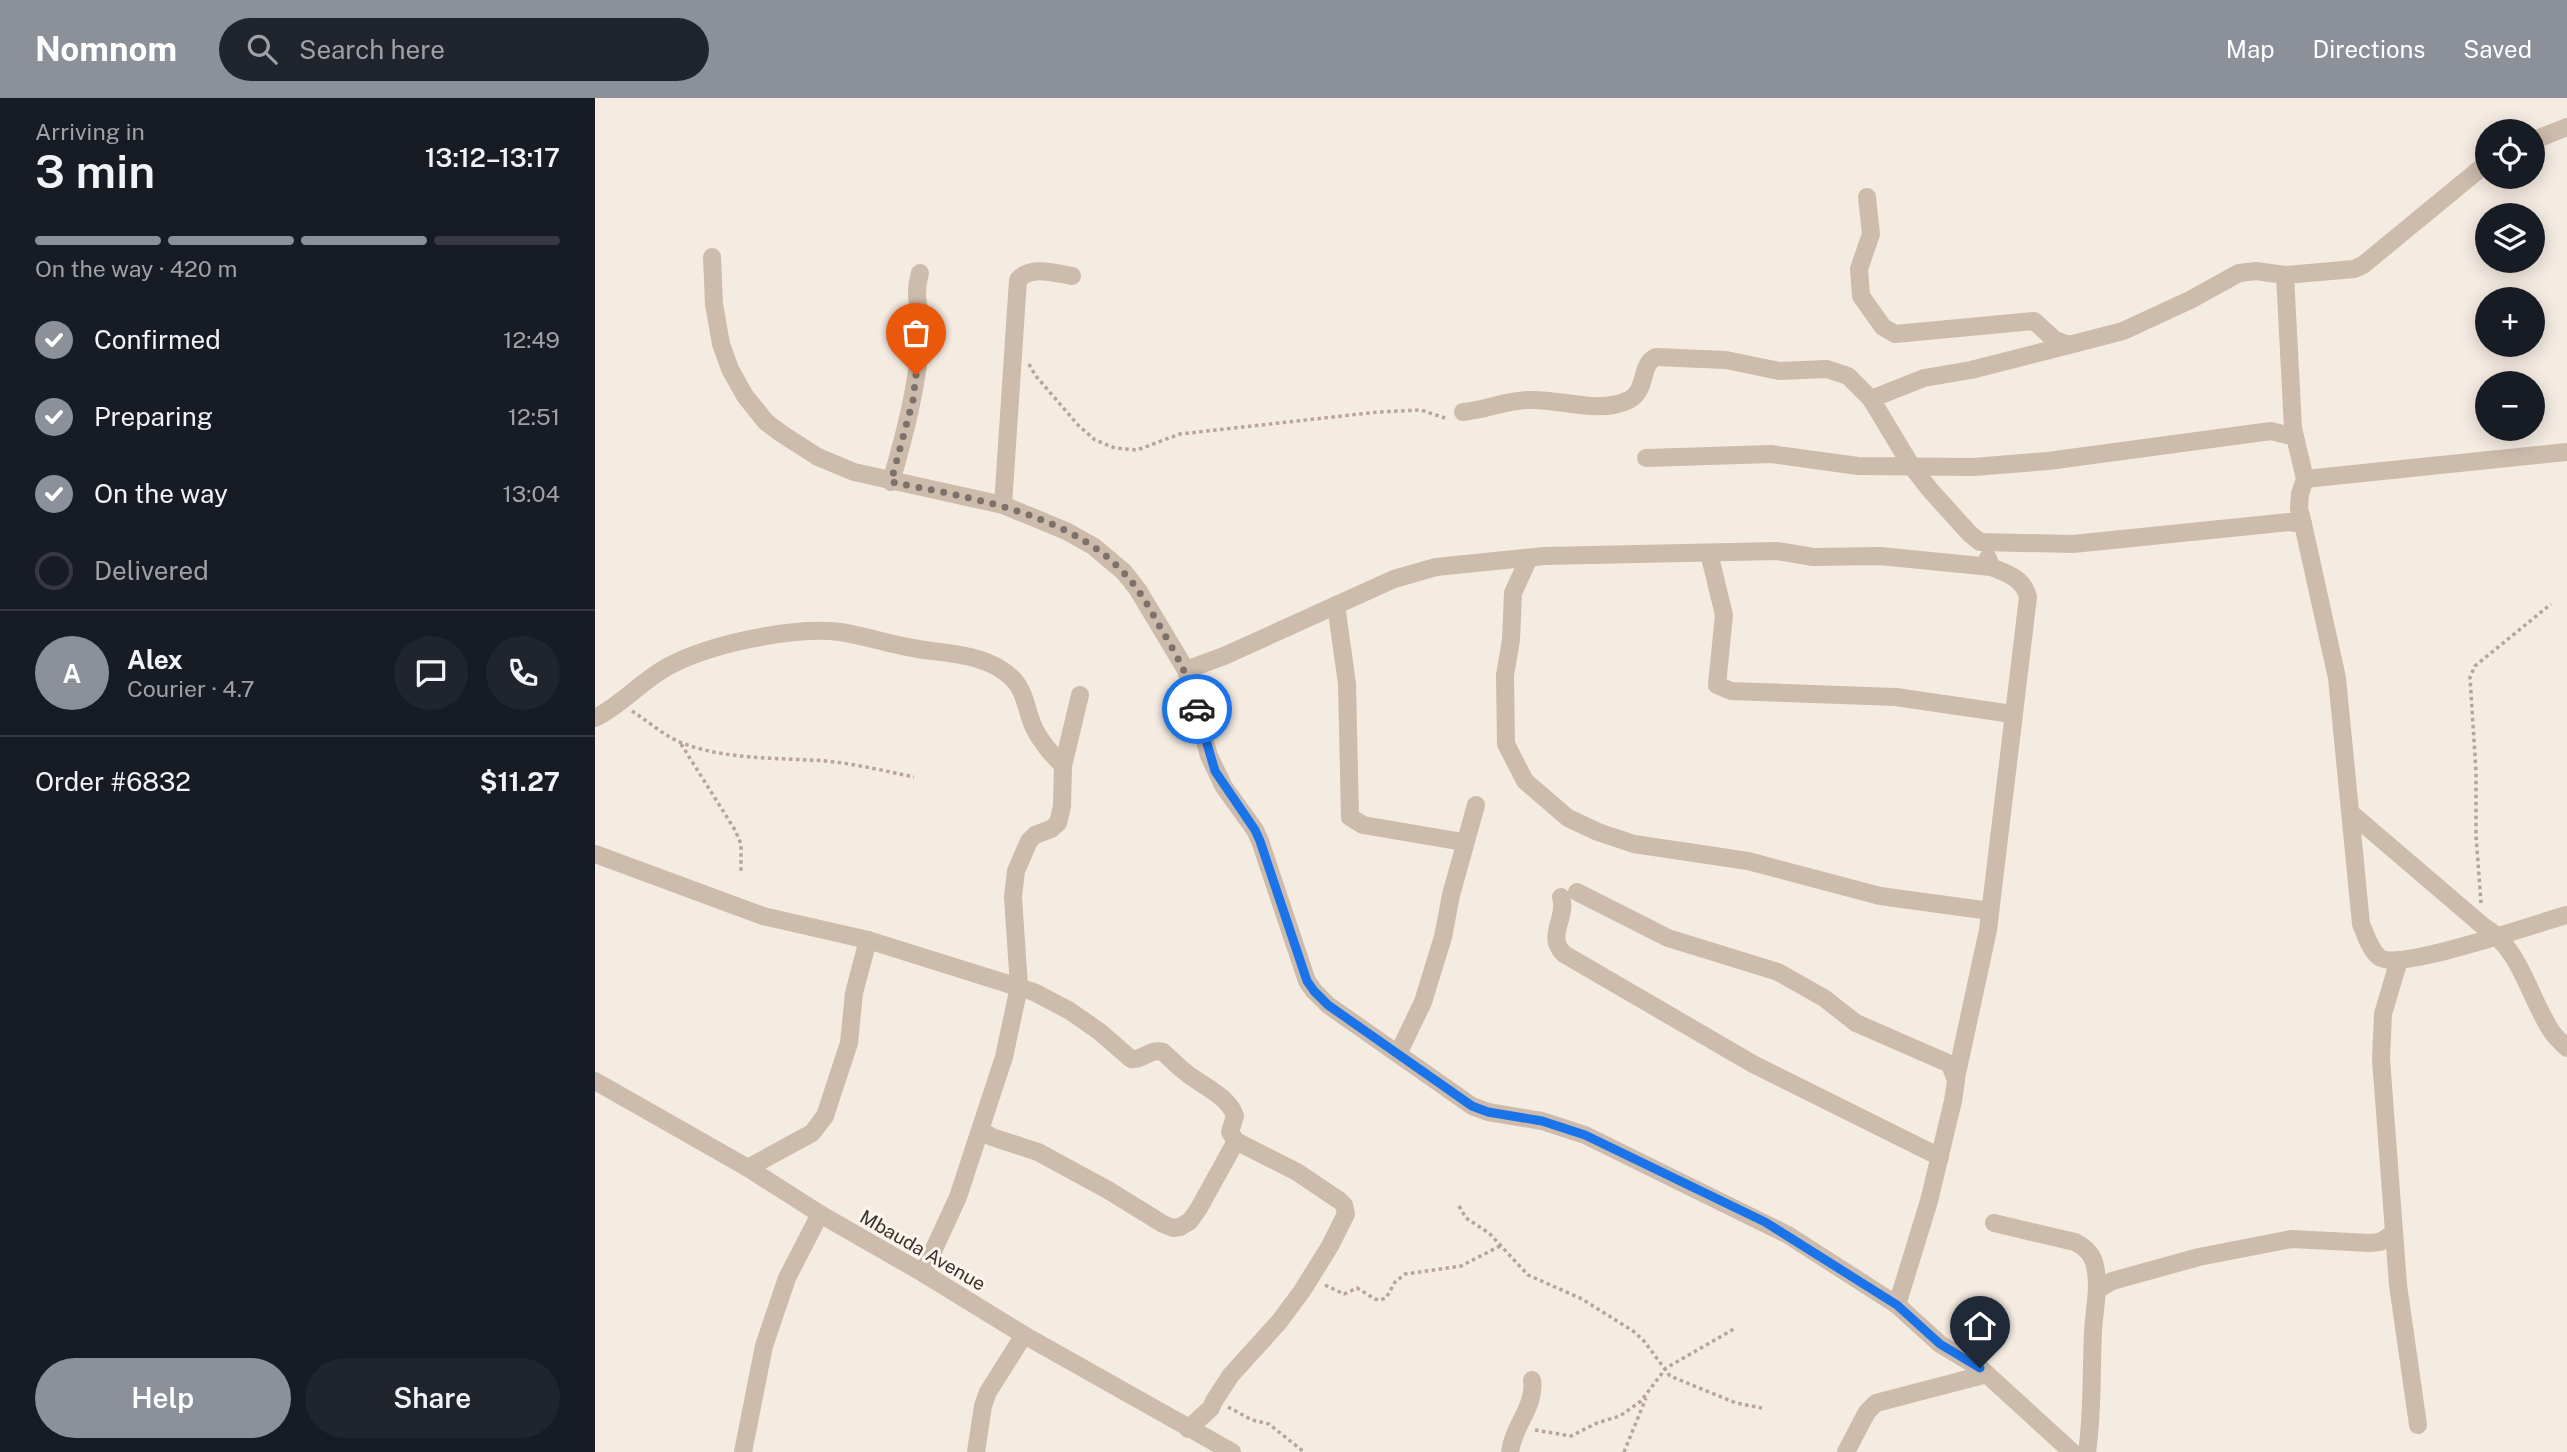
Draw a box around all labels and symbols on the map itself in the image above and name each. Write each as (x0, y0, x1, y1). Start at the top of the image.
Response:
pin (886, 303, 946, 375)
courier (1162, 674, 1232, 744)
street label: Mbauda Avenue (856, 1205, 990, 1295)
pin (1950, 1296, 2010, 1368)

